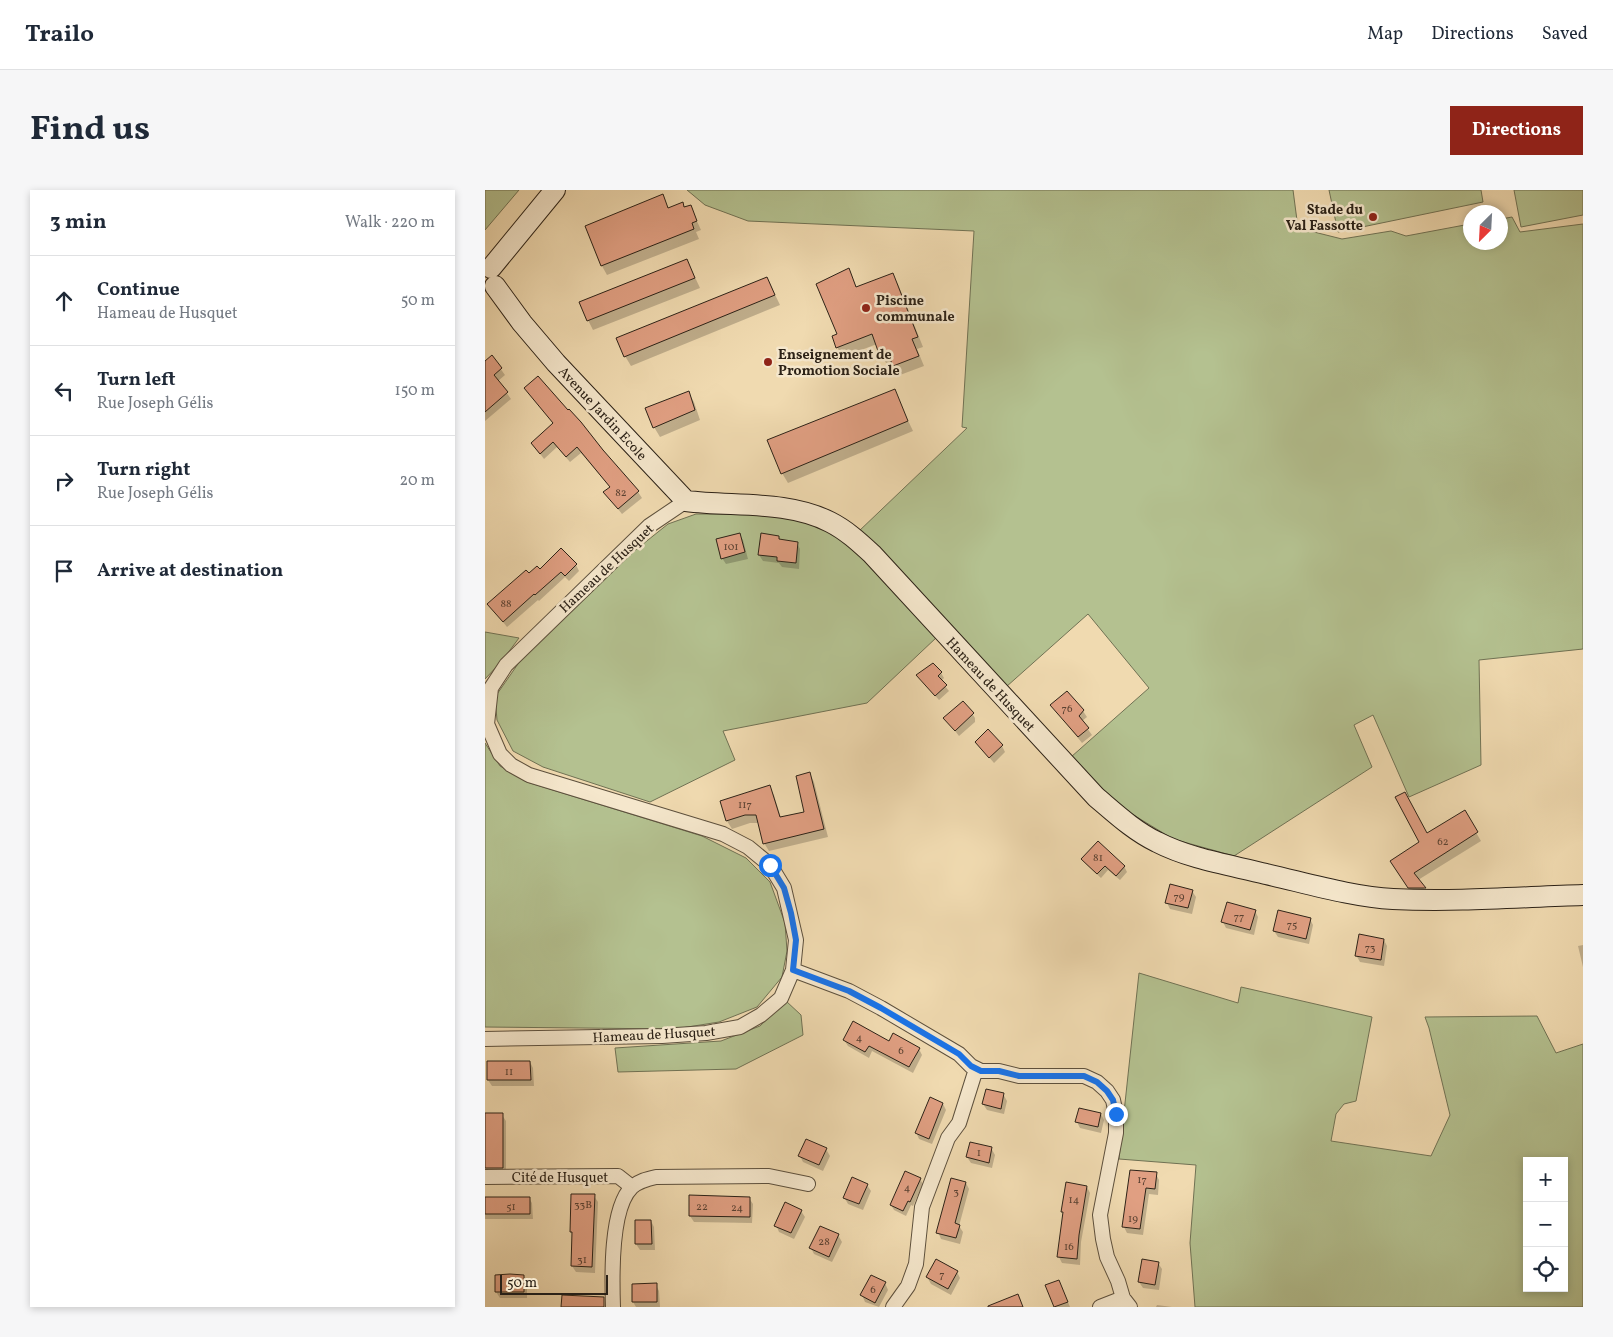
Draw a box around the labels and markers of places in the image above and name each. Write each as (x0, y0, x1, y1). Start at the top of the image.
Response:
place label: Stade du Val Fassotte (1286, 201, 1363, 236)
marker: Stade du Val Fassotte (1367, 211, 1379, 223)
place label: Piscine communale (876, 292, 955, 327)
marker: Piscine communale (860, 302, 872, 314)
place label: Enseignement de Promotion Sociale (778, 346, 900, 381)
marker: Enseignement de Promotion Sociale (762, 356, 774, 368)

